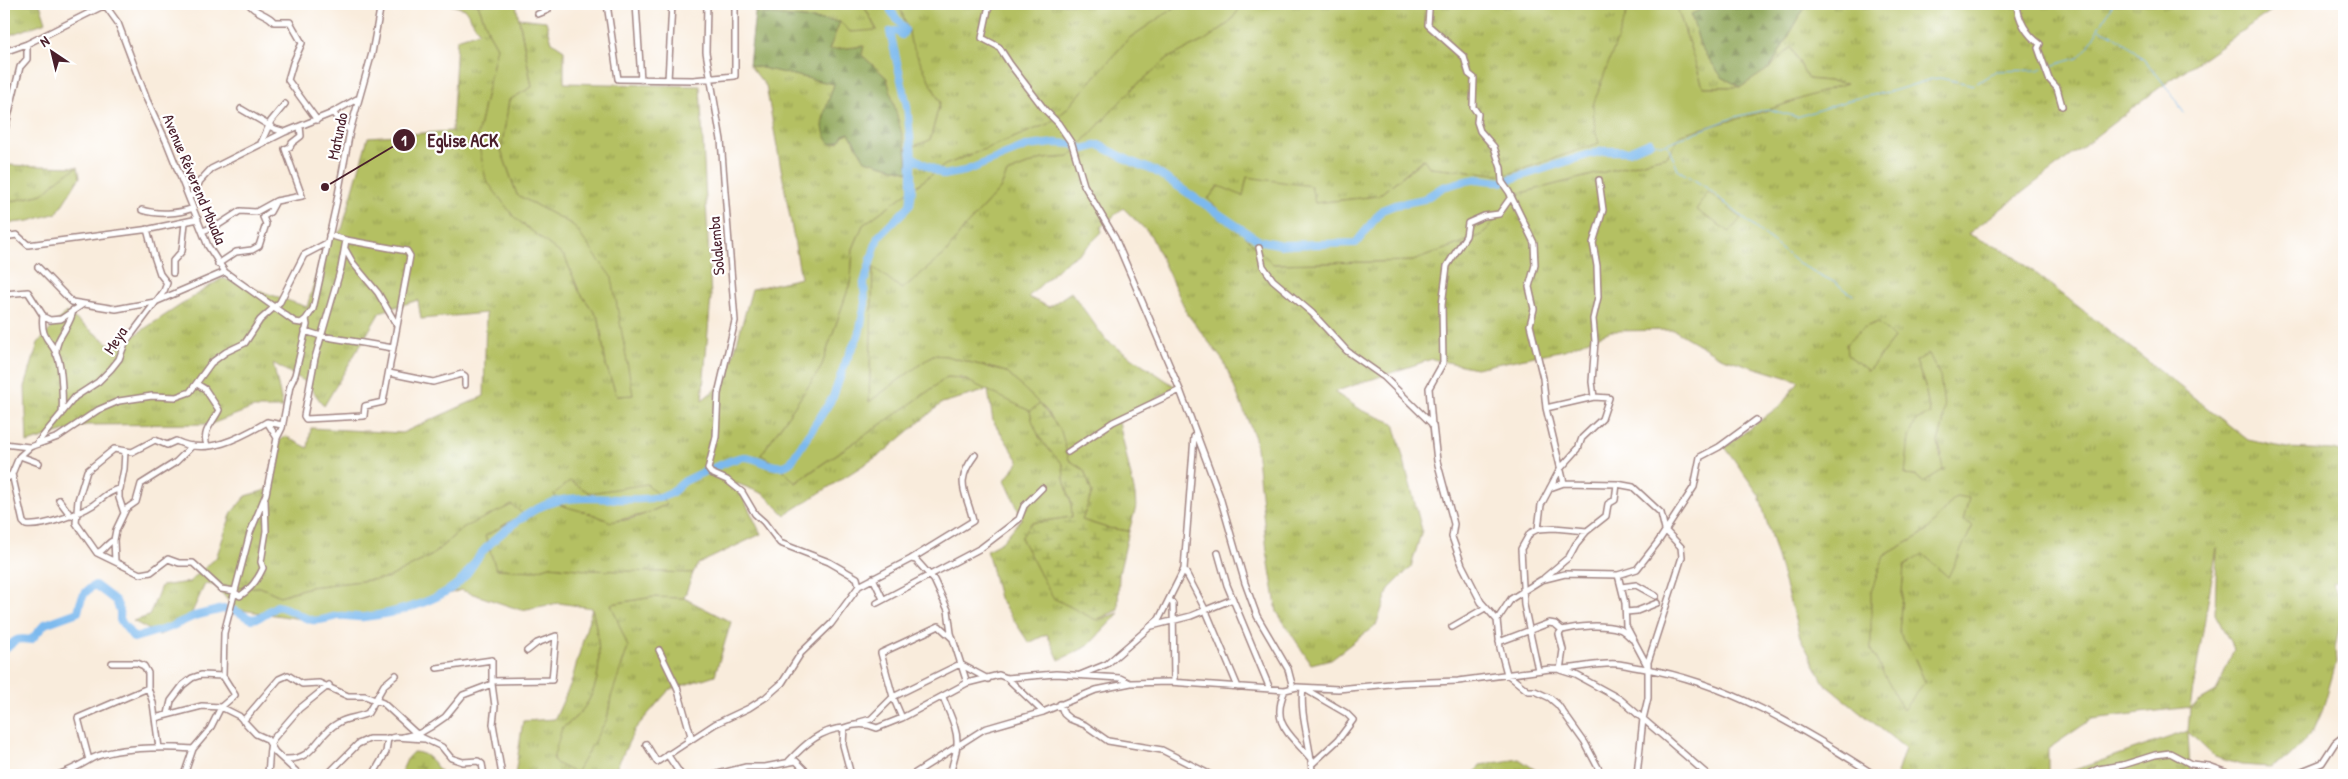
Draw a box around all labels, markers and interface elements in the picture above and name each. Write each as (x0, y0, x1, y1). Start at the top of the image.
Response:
north arrow (28, 28, 78, 78)
text: N (36, 31, 53, 51)
street label: Avenue Réverend Mbuala (158, 110, 232, 248)
street label: Matundo (321, 110, 353, 162)
callout: Eglise ACK (392, 124, 508, 157)
text: Eglise ACK (427, 128, 499, 154)
text: 1 (401, 130, 407, 151)
street label: Solalemba (702, 216, 730, 276)
street label: Meya (98, 322, 132, 358)

